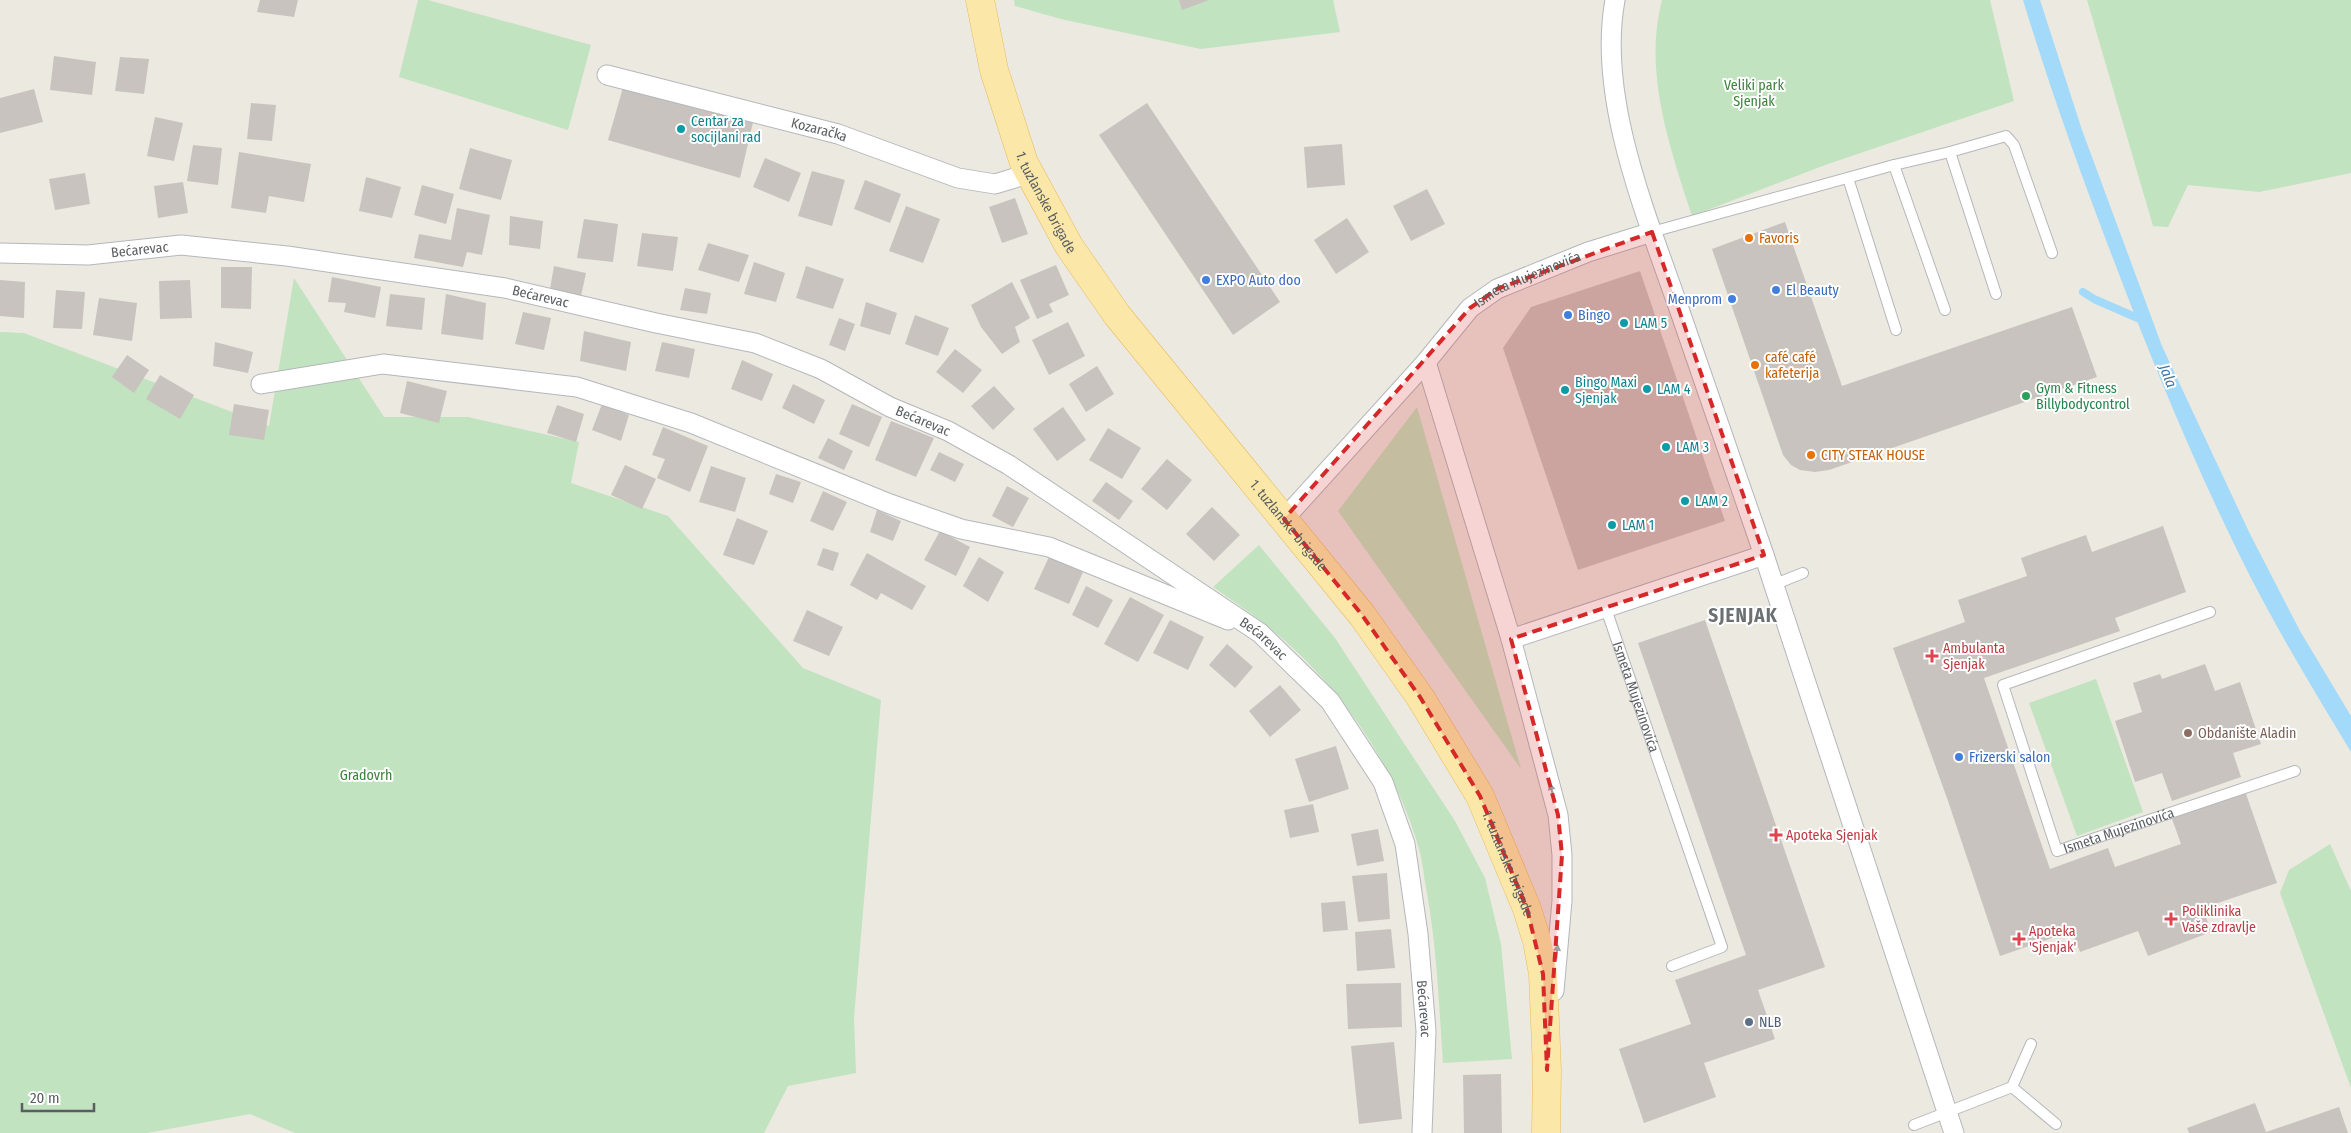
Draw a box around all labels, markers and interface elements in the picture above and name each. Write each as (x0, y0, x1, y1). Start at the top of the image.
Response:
park label: Veliki park Sjenjak (1724, 77, 1784, 110)
place label: Centar za socijlani rad (691, 113, 761, 146)
street label: Kozaračka (789, 114, 850, 145)
marker: Centar za socijlani rad (675, 123, 687, 135)
street label: 1. tuzlanske brigade (1012, 149, 1080, 257)
place label: Favoris (1759, 230, 1799, 247)
marker: Favoris (1743, 232, 1755, 244)
street label: Bećarevac (110, 238, 169, 261)
street label: Ismeta Mujezinovića (1471, 247, 1583, 311)
place label: EXPO Auto doo (1216, 272, 1301, 289)
marker: EXPO Auto doo (1200, 274, 1212, 286)
street label: Bećarevac (511, 281, 571, 311)
place label: El Beauty (1786, 282, 1840, 299)
marker: El Beauty (1770, 284, 1782, 296)
place label: Menprom (1668, 291, 1722, 308)
marker: Menprom (1726, 293, 1738, 305)
place label: Bingo (1578, 307, 1610, 324)
marker: Bingo (1562, 309, 1574, 321)
place label: LAM 5 (1634, 315, 1667, 332)
marker: LAM 5 (1618, 317, 1630, 329)
place label: café café kafeterija (1765, 349, 1819, 382)
marker: café café kafeterija (1749, 359, 1761, 371)
water label: Jala (2155, 361, 2181, 390)
place label: Bingo Maxi Sjenjak (1575, 374, 1637, 407)
place label: Gym & Fitness Billybodycontrol (2036, 380, 2130, 413)
place label: LAM 4 (1657, 381, 1691, 398)
marker: LAM 4 (1641, 383, 1653, 395)
marker: Bingo Maxi Sjenjak (1559, 384, 1571, 396)
marker: Gym & Fitness Billybodycontrol (2020, 390, 2032, 402)
street label: Bećarevac (893, 402, 953, 440)
place label: LAM 3 (1676, 439, 1709, 456)
marker: LAM 3 (1660, 441, 1672, 453)
place label: CITY STEAK HOUSE (1821, 447, 1926, 464)
marker: CITY STEAK HOUSE (1805, 449, 1817, 461)
street label: 1. tuzlanske brigade (1246, 476, 1331, 575)
place label: LAM 2 (1695, 493, 1728, 510)
marker: LAM 2 (1679, 495, 1691, 507)
place label: LAM 1 (1622, 517, 1654, 534)
marker: LAM 1 (1606, 519, 1618, 531)
district label: SJENJAK (1708, 604, 1778, 627)
street label: Bećarevac (1236, 613, 1291, 663)
street label: Ismeta Mujezinovića (1609, 639, 1663, 755)
place label: Ambulanta Sjenjak (1943, 640, 2005, 673)
marker: Ambulanta Sjenjak (1925, 649, 1939, 663)
place label: Obdanište Aladin (2198, 725, 2296, 742)
marker: Obdanište Aladin (2182, 727, 2194, 739)
place label: Frizerski salon (1969, 749, 2050, 766)
marker: Frizerski salon (1953, 751, 1965, 763)
park label: Gradovrh (340, 767, 392, 784)
one-way arrow (1547, 783, 1555, 798)
street label: Ismeta Mujezinovića (2061, 804, 2176, 857)
street label: 1. tuzlanske brigade (1478, 808, 1537, 918)
place label: Apoteka Sjenjak (1786, 827, 1878, 844)
marker: Apoteka Sjenjak (1770, 829, 1782, 841)
place label: Poliklinika Vaše zdravlje (2182, 903, 2256, 936)
marker: Poliklinika Vaše zdravlje (2164, 912, 2178, 926)
place label: Apoteka 'Sjenjak' (2029, 923, 2077, 956)
marker: Apoteka 'Sjenjak' (2013, 933, 2025, 945)
one-way arrow (1553, 944, 1561, 960)
street label: Bećarevac (1413, 979, 1435, 1038)
place label: NLB (1759, 1014, 1782, 1031)
marker: NLB (1743, 1016, 1755, 1028)
scale bar (22, 1080, 95, 1112)
text: 20 m (30, 1089, 60, 1107)

